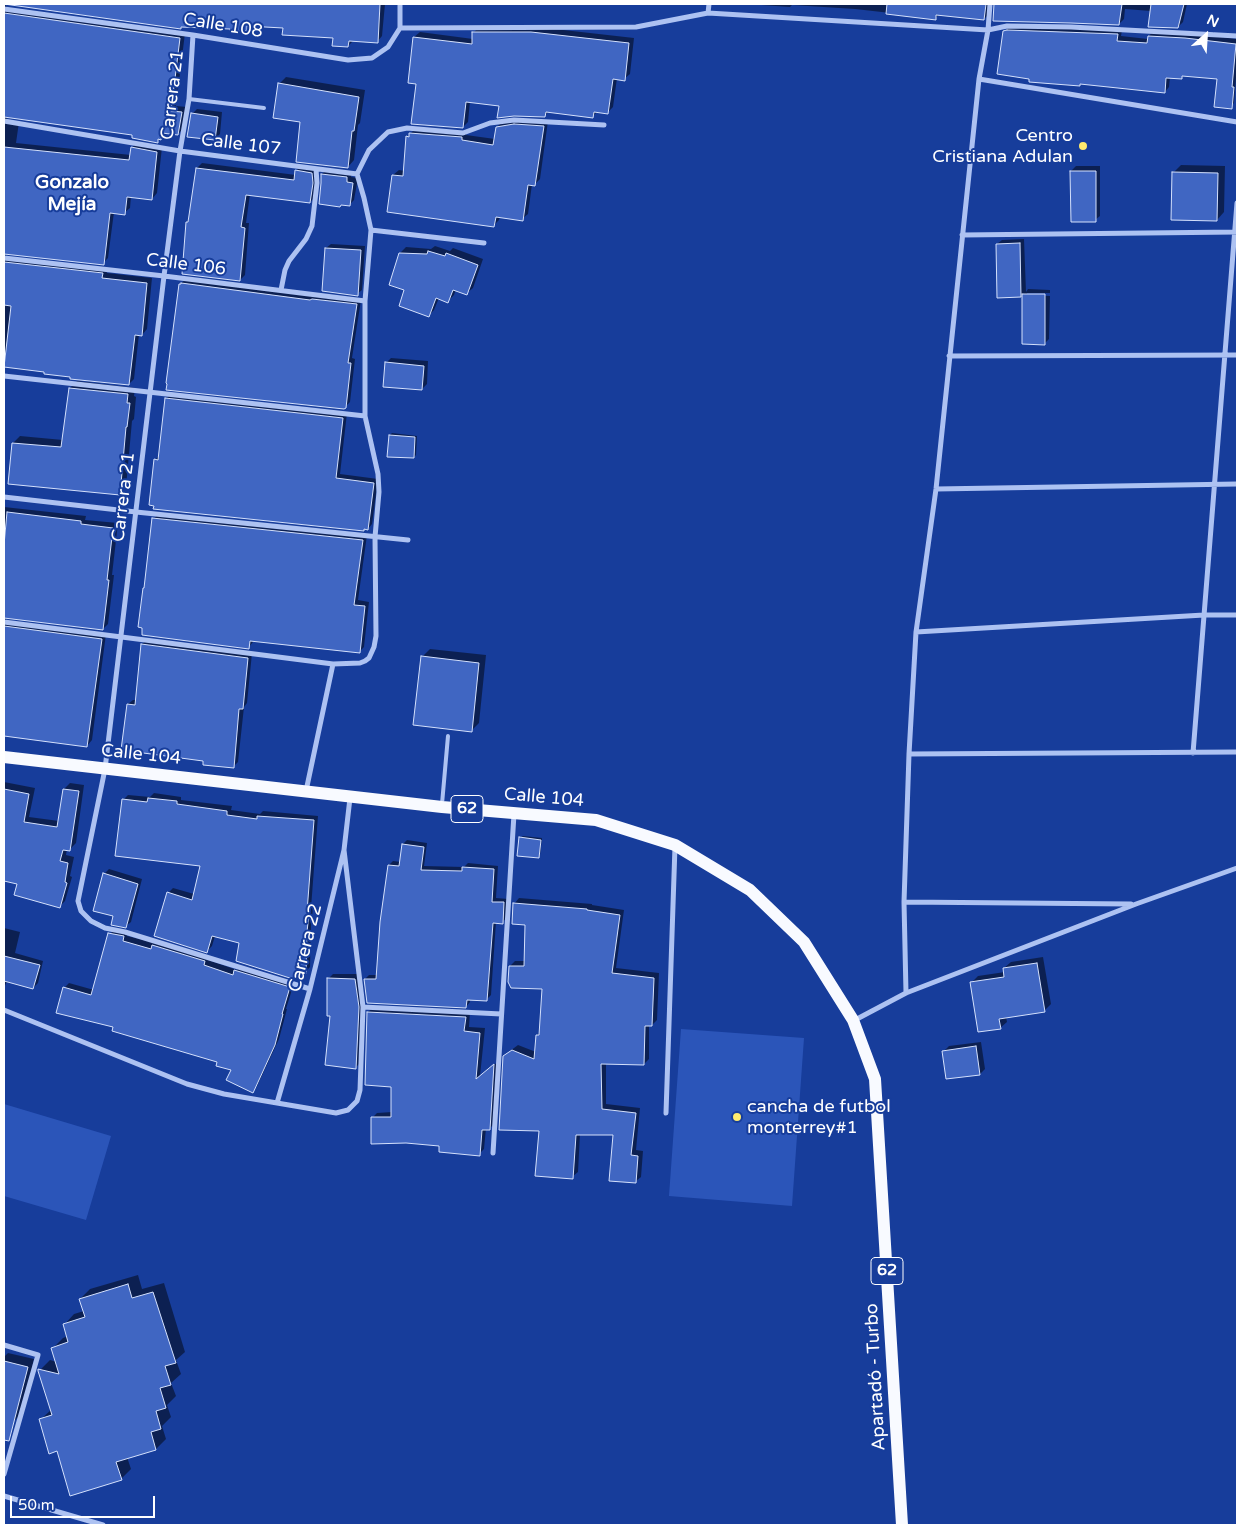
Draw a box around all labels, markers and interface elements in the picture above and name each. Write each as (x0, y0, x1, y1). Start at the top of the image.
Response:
street label: Calle 108 (182, 9, 264, 43)
north arrow (1181, 10, 1231, 60)
text: N (1204, 11, 1222, 31)
street label: Carrera 21 (157, 49, 189, 141)
place label: Centro Cristiana Adulan (932, 125, 1073, 168)
street label: Calle 107 (200, 129, 282, 161)
marker: Centro Cristiana Adulan (1077, 140, 1089, 152)
district label: Gonzalo Mejía (35, 172, 109, 216)
street label: Calle 106 (145, 249, 227, 281)
street label: Carrera 21 (108, 451, 140, 543)
street label: Calle 104 (100, 740, 182, 770)
street label: Calle 104 (503, 784, 585, 812)
road number: 62 (451, 796, 483, 822)
street label: Carrera 22 (285, 901, 327, 995)
place label: cancha de futbol monterrey#1 (747, 1096, 891, 1138)
marker: cancha de futbol monterrey#1 (731, 1111, 743, 1123)
road number: 62 (871, 1258, 903, 1284)
street label: Apartadó - Turbo (861, 1303, 891, 1451)
scale bar (12, 1486, 158, 1518)
text: 50 m (18, 1496, 55, 1514)

